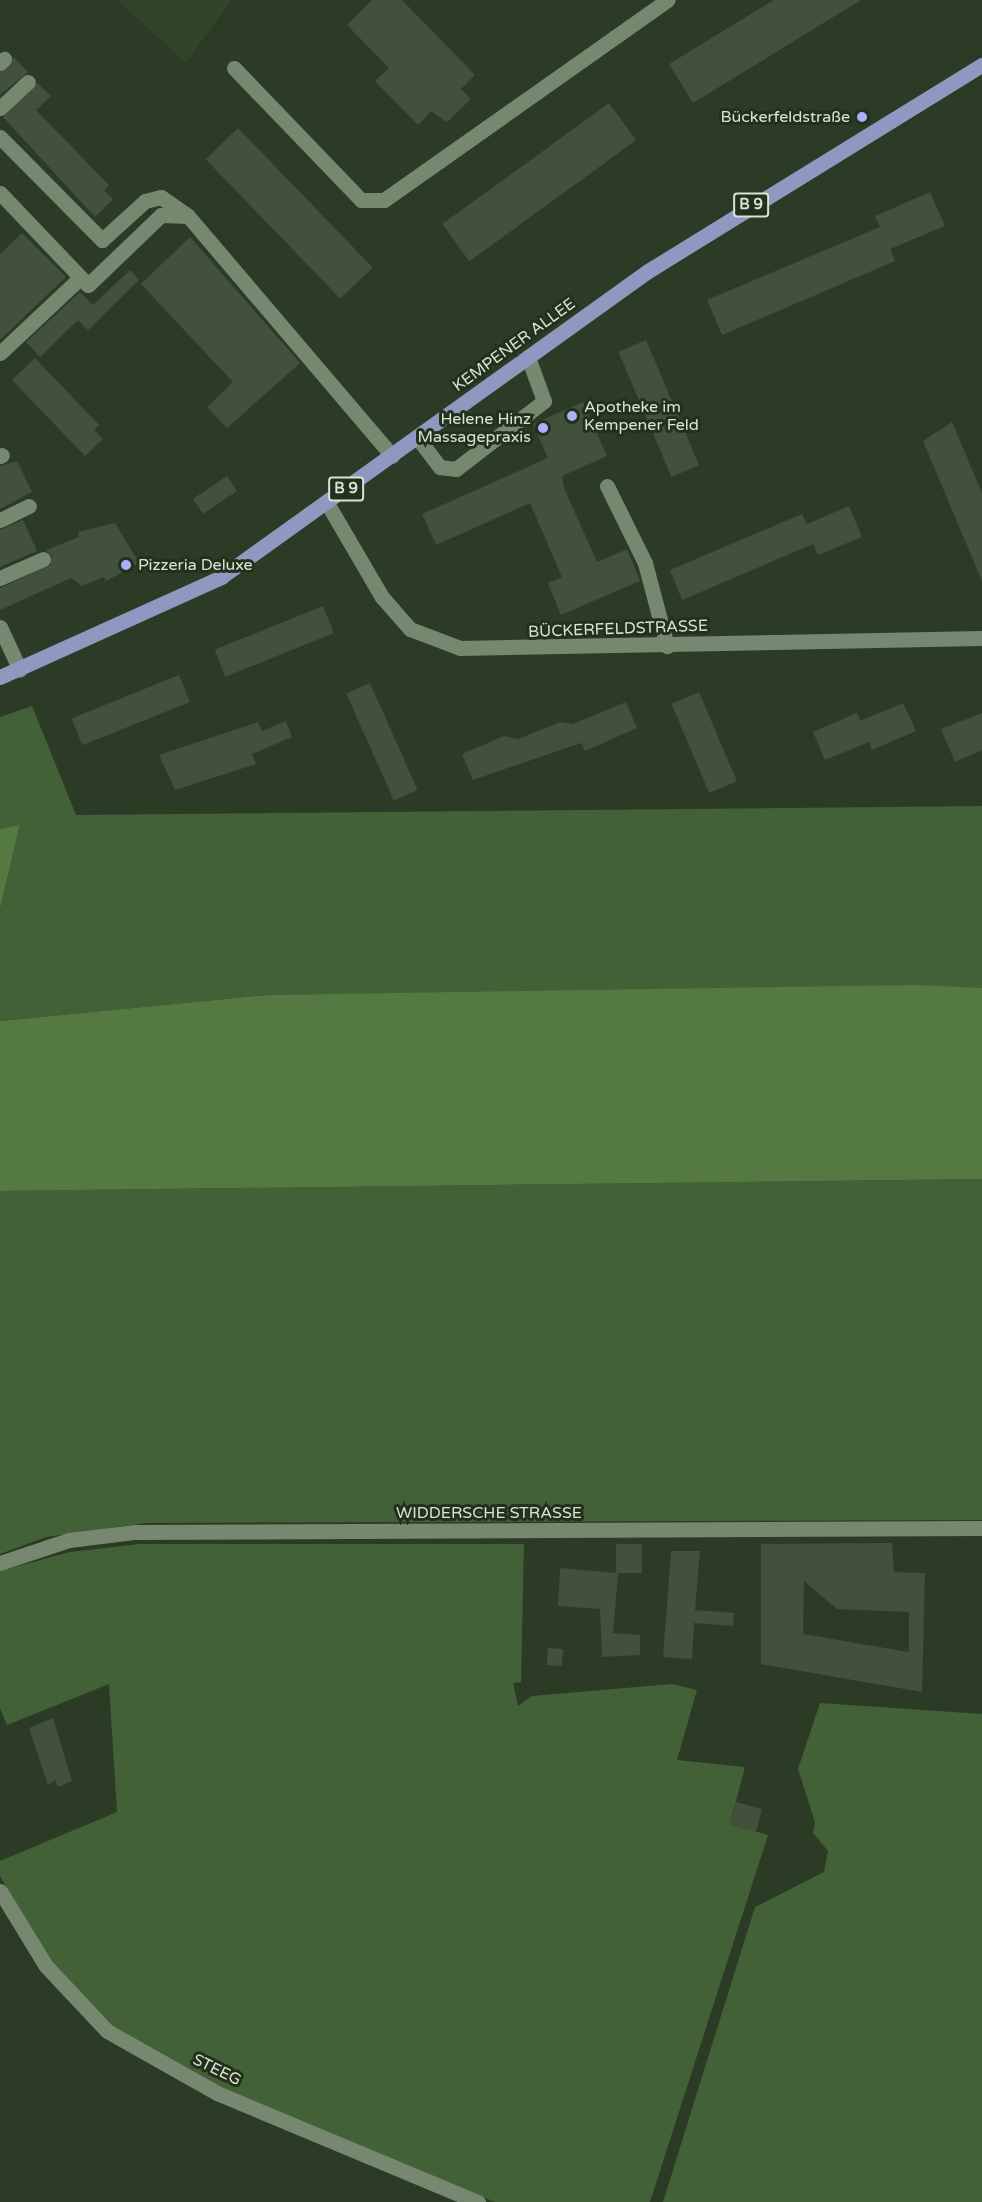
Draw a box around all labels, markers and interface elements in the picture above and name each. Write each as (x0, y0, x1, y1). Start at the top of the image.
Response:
place label: Bückerfeldstraße (721, 107, 850, 127)
marker: Bückerfeldstraße (855, 110, 869, 124)
road number: B 9 (733, 193, 769, 217)
street label: KEMPENER ALLEE (449, 294, 579, 396)
place label: Apotheke im Kempener Feld (584, 397, 699, 435)
place label: Helene Hinz Massagepraxis (418, 409, 531, 447)
marker: Apotheke im Kempener Feld (565, 409, 579, 423)
marker: Helene Hinz Massagepraxis (536, 421, 550, 435)
road number: B 9 (328, 477, 364, 501)
place label: Pizzeria Deluxe (138, 555, 253, 575)
marker: Pizzeria Deluxe (119, 558, 133, 572)
street label: BÜCKERFELDSTRASSE (528, 616, 708, 642)
street label: WIDDERSCHE STRASSE (396, 1503, 582, 1523)
street label: STEEG (190, 2050, 244, 2090)

